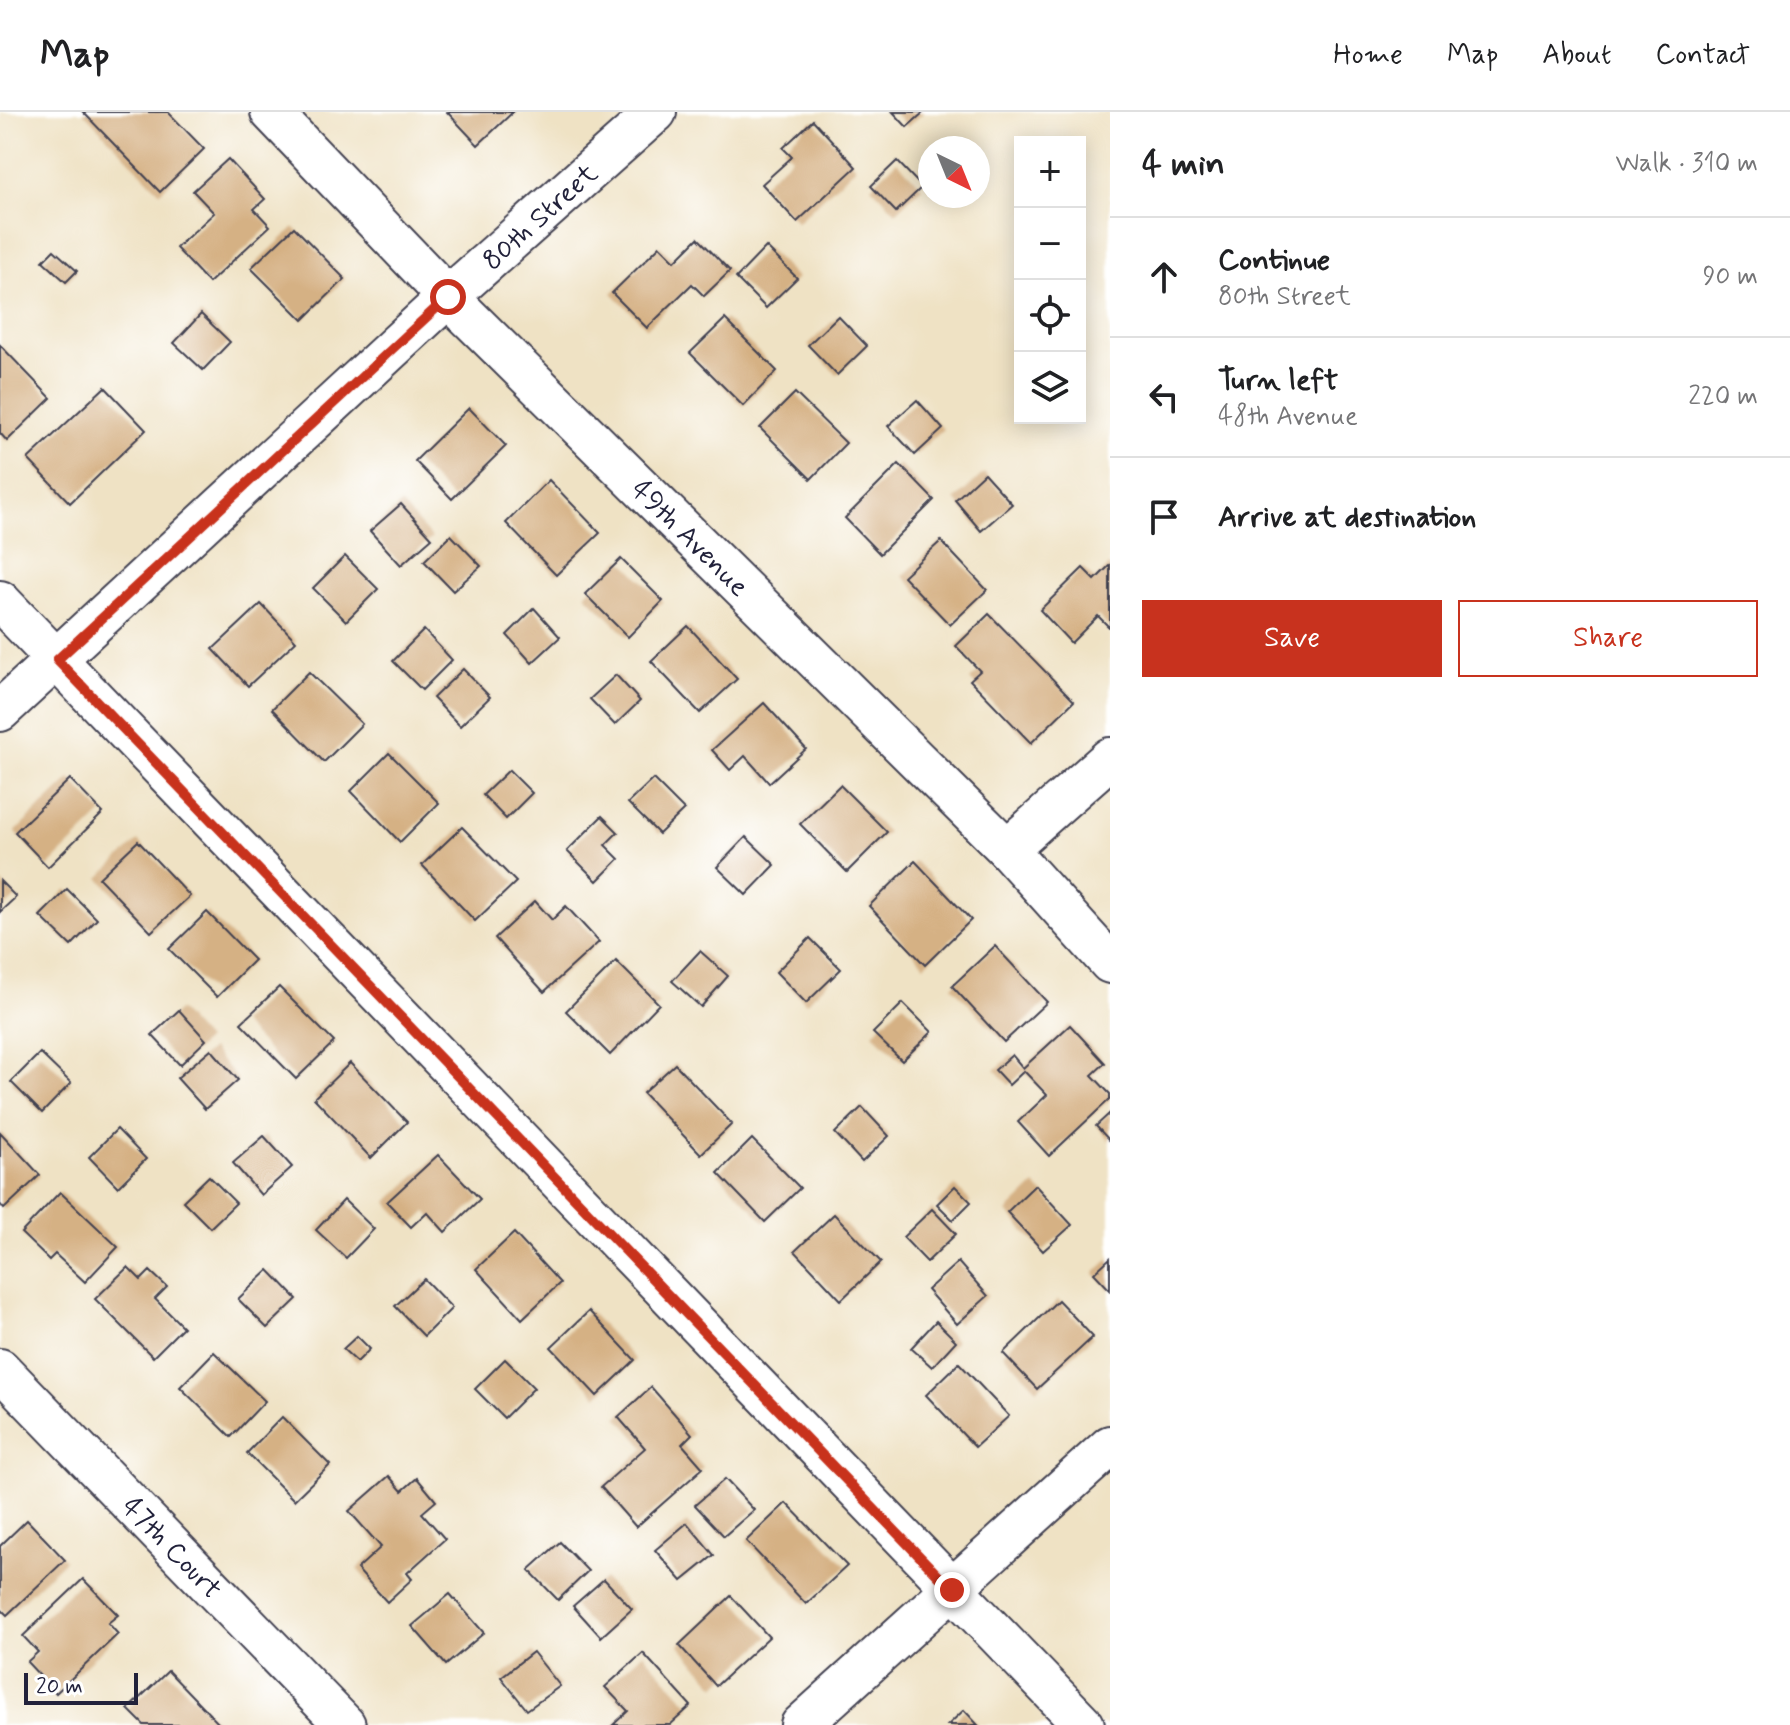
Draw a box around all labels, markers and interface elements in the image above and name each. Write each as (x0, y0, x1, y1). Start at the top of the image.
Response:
text: Map (40, 31, 110, 80)
text: Home (1333, 37, 1403, 74)
text: Map (1447, 37, 1498, 74)
text: About (1542, 37, 1611, 74)
text: Contact (1655, 37, 1750, 74)
north arrow (918, 136, 990, 208)
map controls (1014, 136, 1086, 424)
button: + (1014, 136, 1086, 208)
text: 4 min (1142, 142, 1225, 187)
text: Walk · 310 m (1616, 147, 1758, 181)
street label: 80th Street (475, 156, 607, 279)
button: − (1014, 208, 1086, 280)
text: Continue (1218, 241, 1330, 280)
icon: ahead (1142, 255, 1186, 299)
text: 90 m (1703, 260, 1758, 294)
route start (430, 279, 466, 315)
button: locate (1014, 280, 1086, 352)
text: 80th Street (1218, 280, 1351, 314)
button: layers (1014, 352, 1086, 424)
text: Turn left (1218, 361, 1338, 400)
icon: left (1142, 375, 1186, 419)
text: 220 m (1688, 380, 1758, 414)
text: 48th Avenue (1218, 400, 1358, 434)
street label: 49th Avenue (622, 472, 756, 606)
icon: arrive (1142, 495, 1186, 539)
text: Arrive at destination (1218, 498, 1476, 537)
button: Save (1142, 600, 1442, 677)
button: Share (1458, 600, 1758, 677)
street label: 47th Court (113, 1490, 229, 1608)
route end (934, 1572, 970, 1608)
scale bar (24, 1669, 138, 1705)
text: 20 m (36, 1673, 83, 1701)

